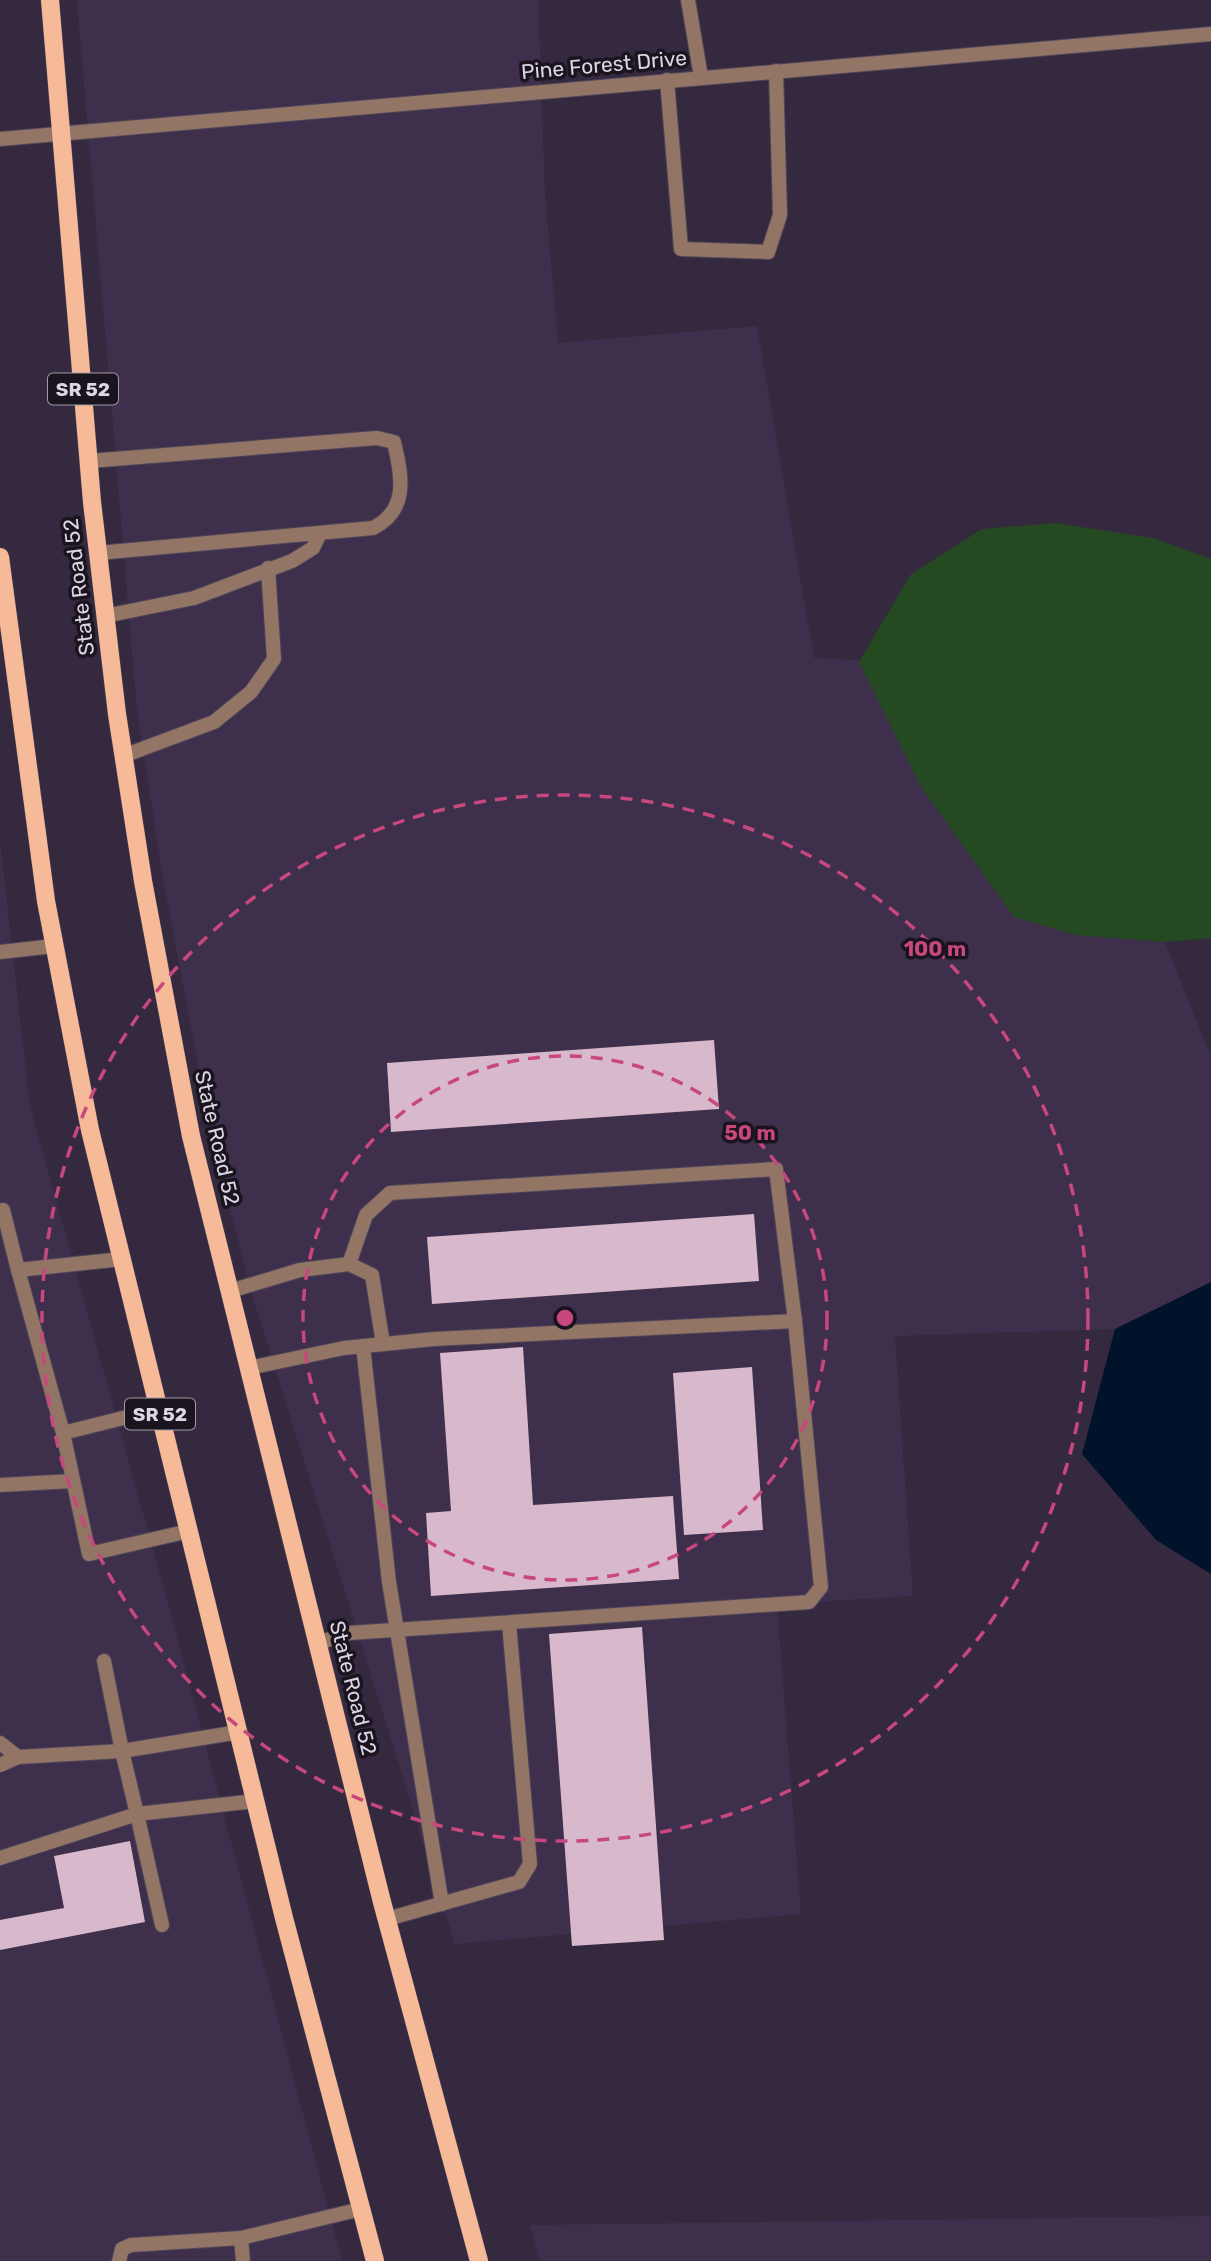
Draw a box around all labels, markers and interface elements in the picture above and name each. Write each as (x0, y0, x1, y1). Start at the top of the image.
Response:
street label: Pine Forest Drive (520, 45, 688, 84)
road number: SR 52 (48, 374, 118, 404)
street label: State Road 52 (58, 517, 99, 657)
text: 100 m (904, 936, 966, 961)
street label: State Road 52 (190, 1068, 245, 1208)
text: 50 m (724, 1120, 776, 1145)
centre of rings (553, 1306, 577, 1330)
road number: SR 52 (125, 1398, 195, 1430)
street label: State Road 52 (325, 1618, 382, 1758)

